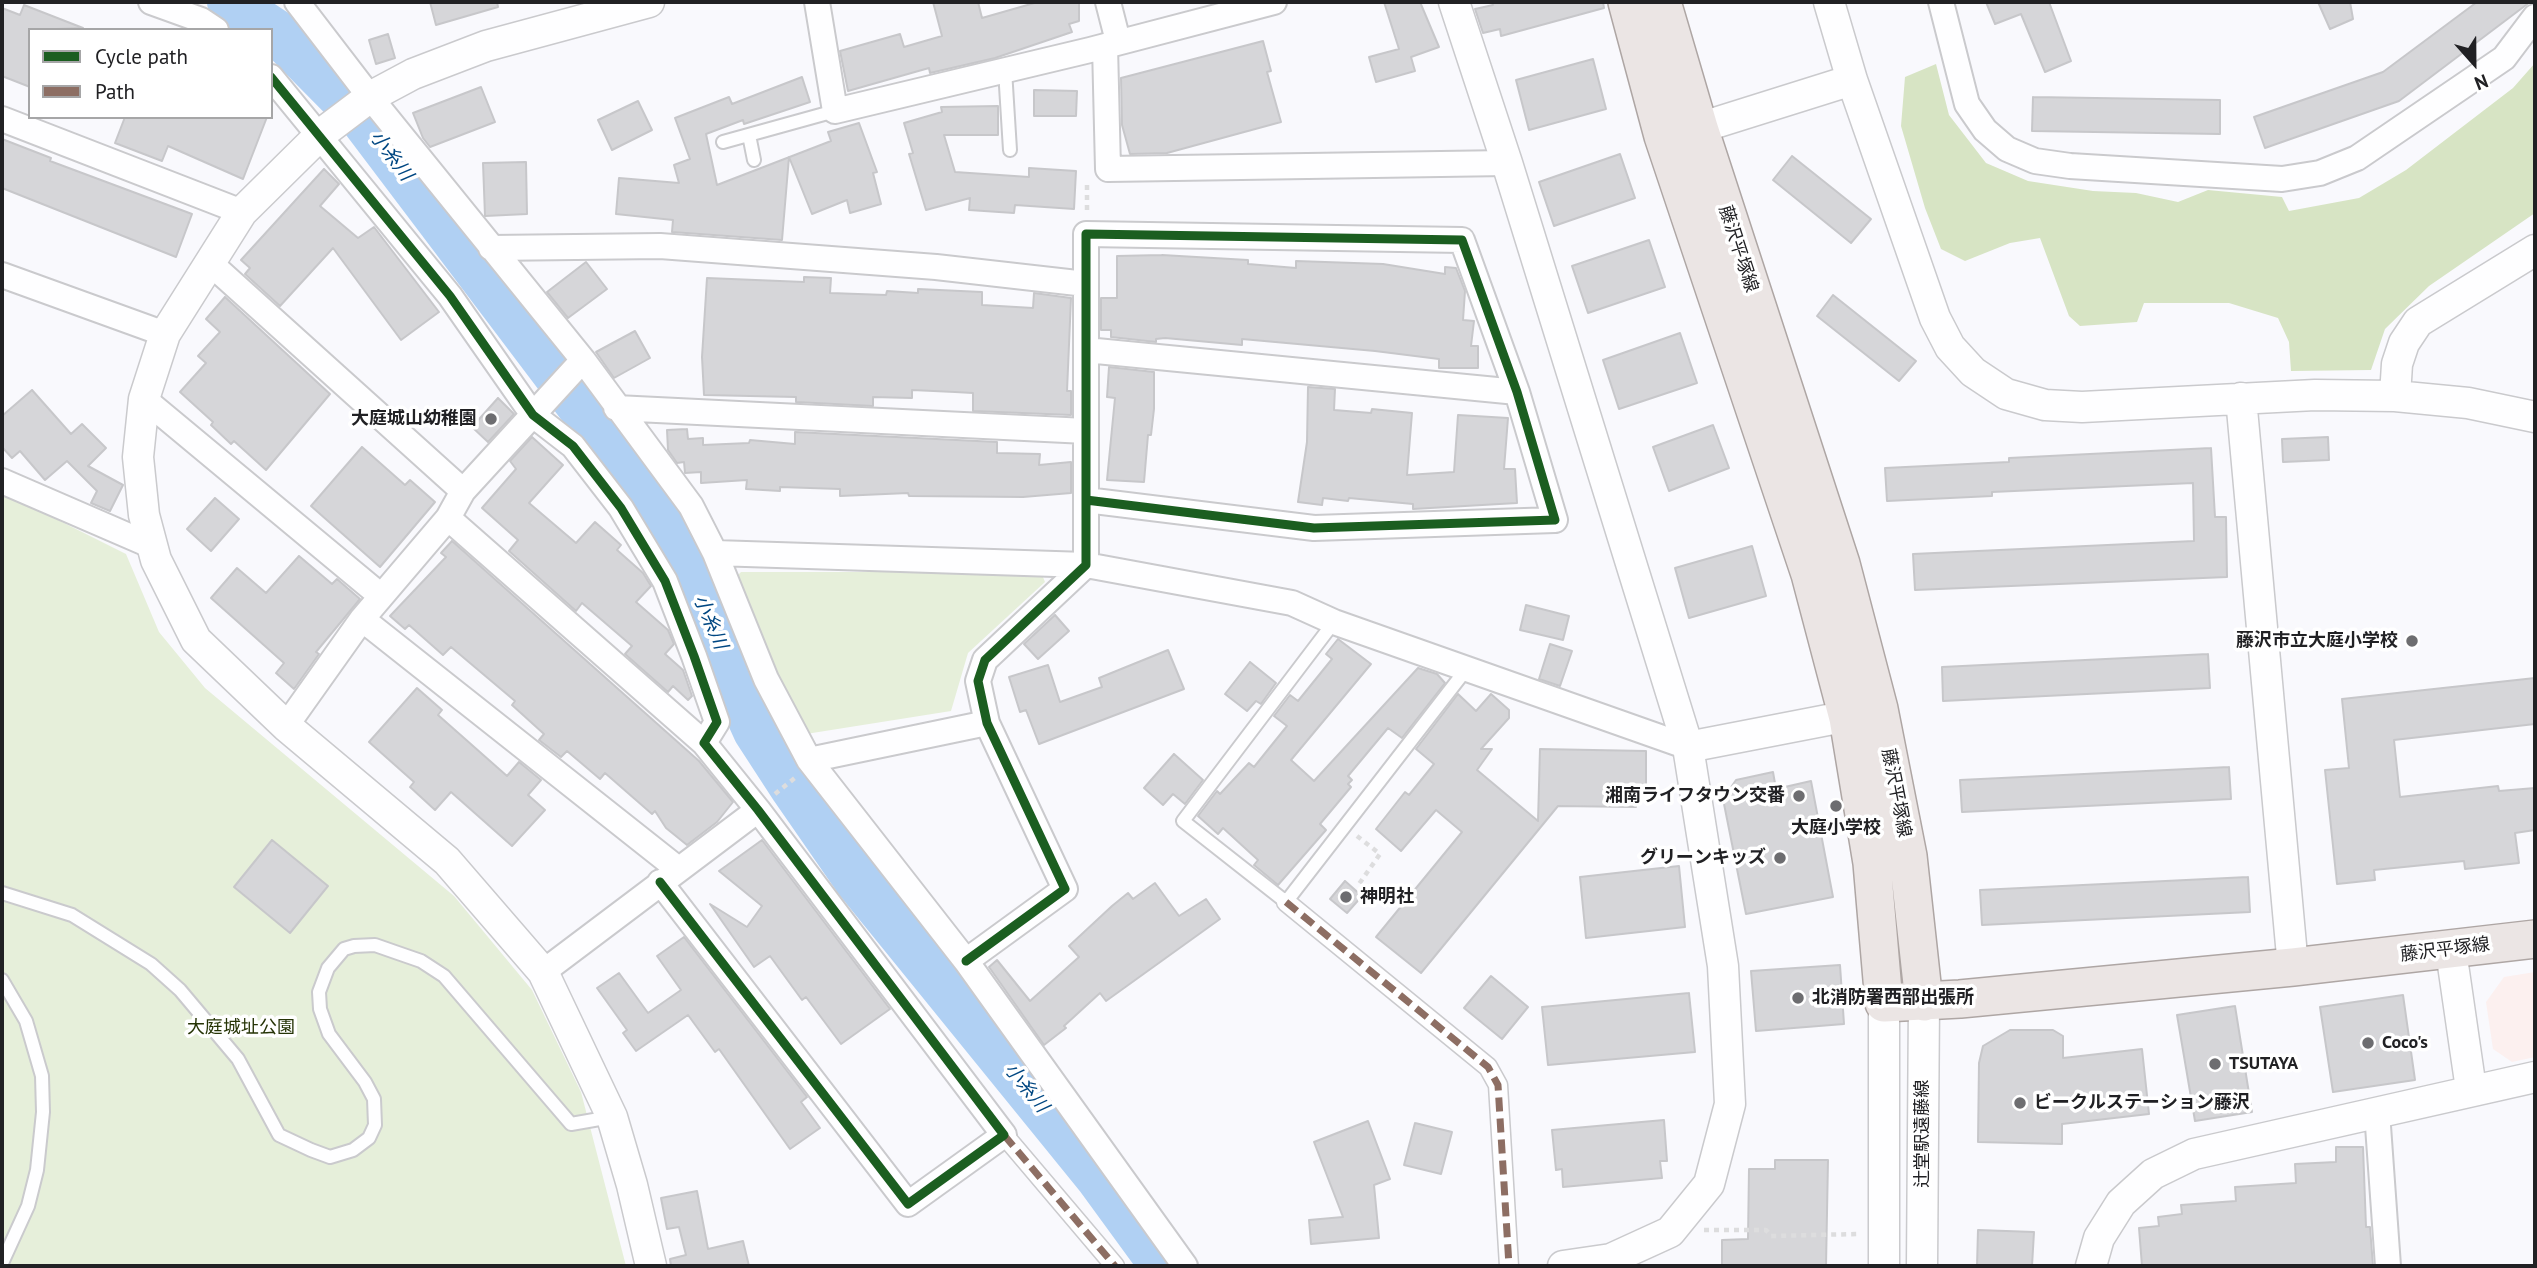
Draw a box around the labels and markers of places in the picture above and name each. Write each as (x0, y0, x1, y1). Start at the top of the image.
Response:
place label: 大庭城山幼稚園 (351, 408, 477, 430)
marker: 大庭城山幼稚園 (483, 411, 499, 427)
place label: 藤沢市立大庭小学校 (2236, 630, 2398, 652)
marker: 藤沢市立大庭小学校 (2404, 633, 2420, 649)
place label: 湘南ライフタウン交番 (1605, 785, 1785, 807)
marker: 湘南ライフタウン交番 (1791, 788, 1807, 804)
marker: 大庭小学校 (1828, 798, 1844, 814)
place label: 大庭小学校 (1791, 817, 1881, 839)
place label: グリーンキッズ (1640, 847, 1766, 869)
marker: グリーンキッズ (1772, 850, 1788, 866)
place label: 神明社 (1360, 886, 1414, 908)
marker: 神明社 (1338, 889, 1354, 905)
place label: 北消防署西部出張所 (1812, 987, 1974, 1009)
marker: 北消防署西部出張所 (1790, 990, 1806, 1006)
place label: Coco's (2382, 1032, 2428, 1054)
marker: Coco's (2360, 1035, 2376, 1051)
place label: TSUTAYA (2229, 1053, 2298, 1075)
marker: TSUTAYA (2207, 1056, 2223, 1072)
place label: ビークルステーション藤沢 (2034, 1092, 2250, 1114)
marker: ビークルステーション藤沢 (2012, 1095, 2028, 1111)

